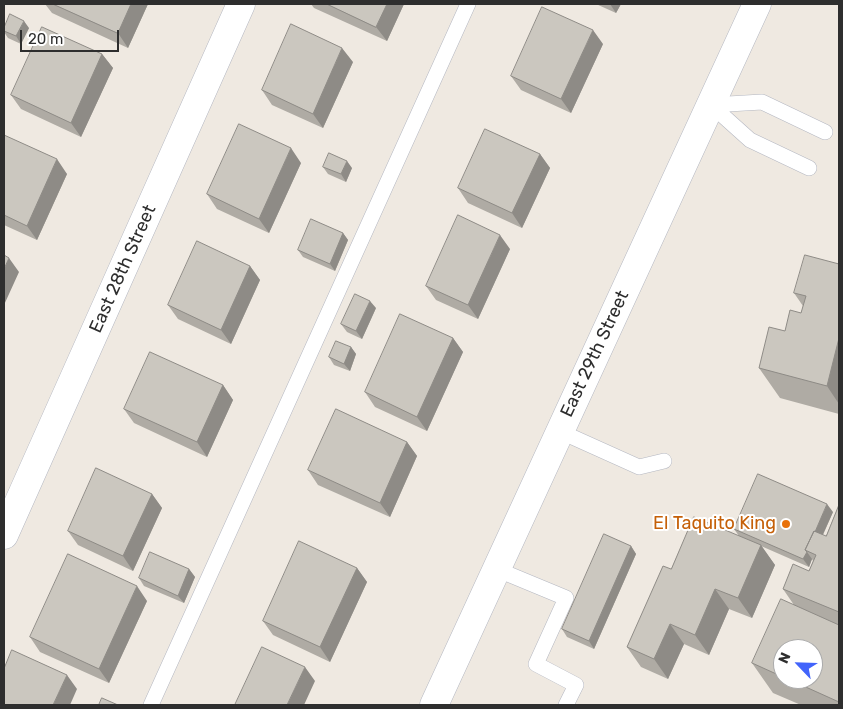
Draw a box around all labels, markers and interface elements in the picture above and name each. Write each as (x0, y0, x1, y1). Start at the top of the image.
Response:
scale bar (22, 20, 121, 52)
text: 20 m (28, 30, 63, 48)
street label: East 28th Street (85, 202, 161, 336)
street label: East 29th Street (556, 287, 634, 421)
place label: El Taquito King (653, 513, 776, 535)
marker: El Taquito King (780, 518, 792, 530)
north arrow (773, 639, 823, 689)
text: N (775, 650, 795, 666)

